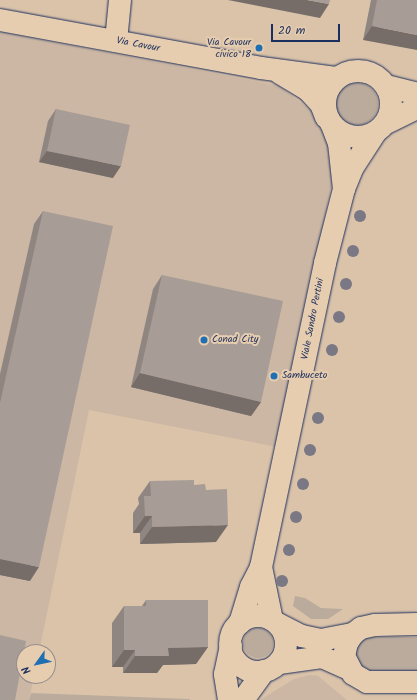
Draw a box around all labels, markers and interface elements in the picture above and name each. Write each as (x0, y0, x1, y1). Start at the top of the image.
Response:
scale bar (273, 16, 342, 42)
text: 20 m (278, 21, 305, 40)
street label: Via Cavour (115, 35, 161, 55)
place label: Via Cavour civico 18 (207, 36, 251, 60)
marker: Via Cavour civico 18 (254, 43, 264, 53)
street label: Viale Sandro Pertini (299, 277, 327, 361)
place label: Conad City (212, 334, 258, 346)
marker: Conad City (199, 335, 209, 345)
place label: Sambuceto (282, 370, 327, 382)
marker: Sambuceto (269, 371, 279, 381)
north arrow (16, 644, 56, 684)
text: N (17, 662, 36, 678)

